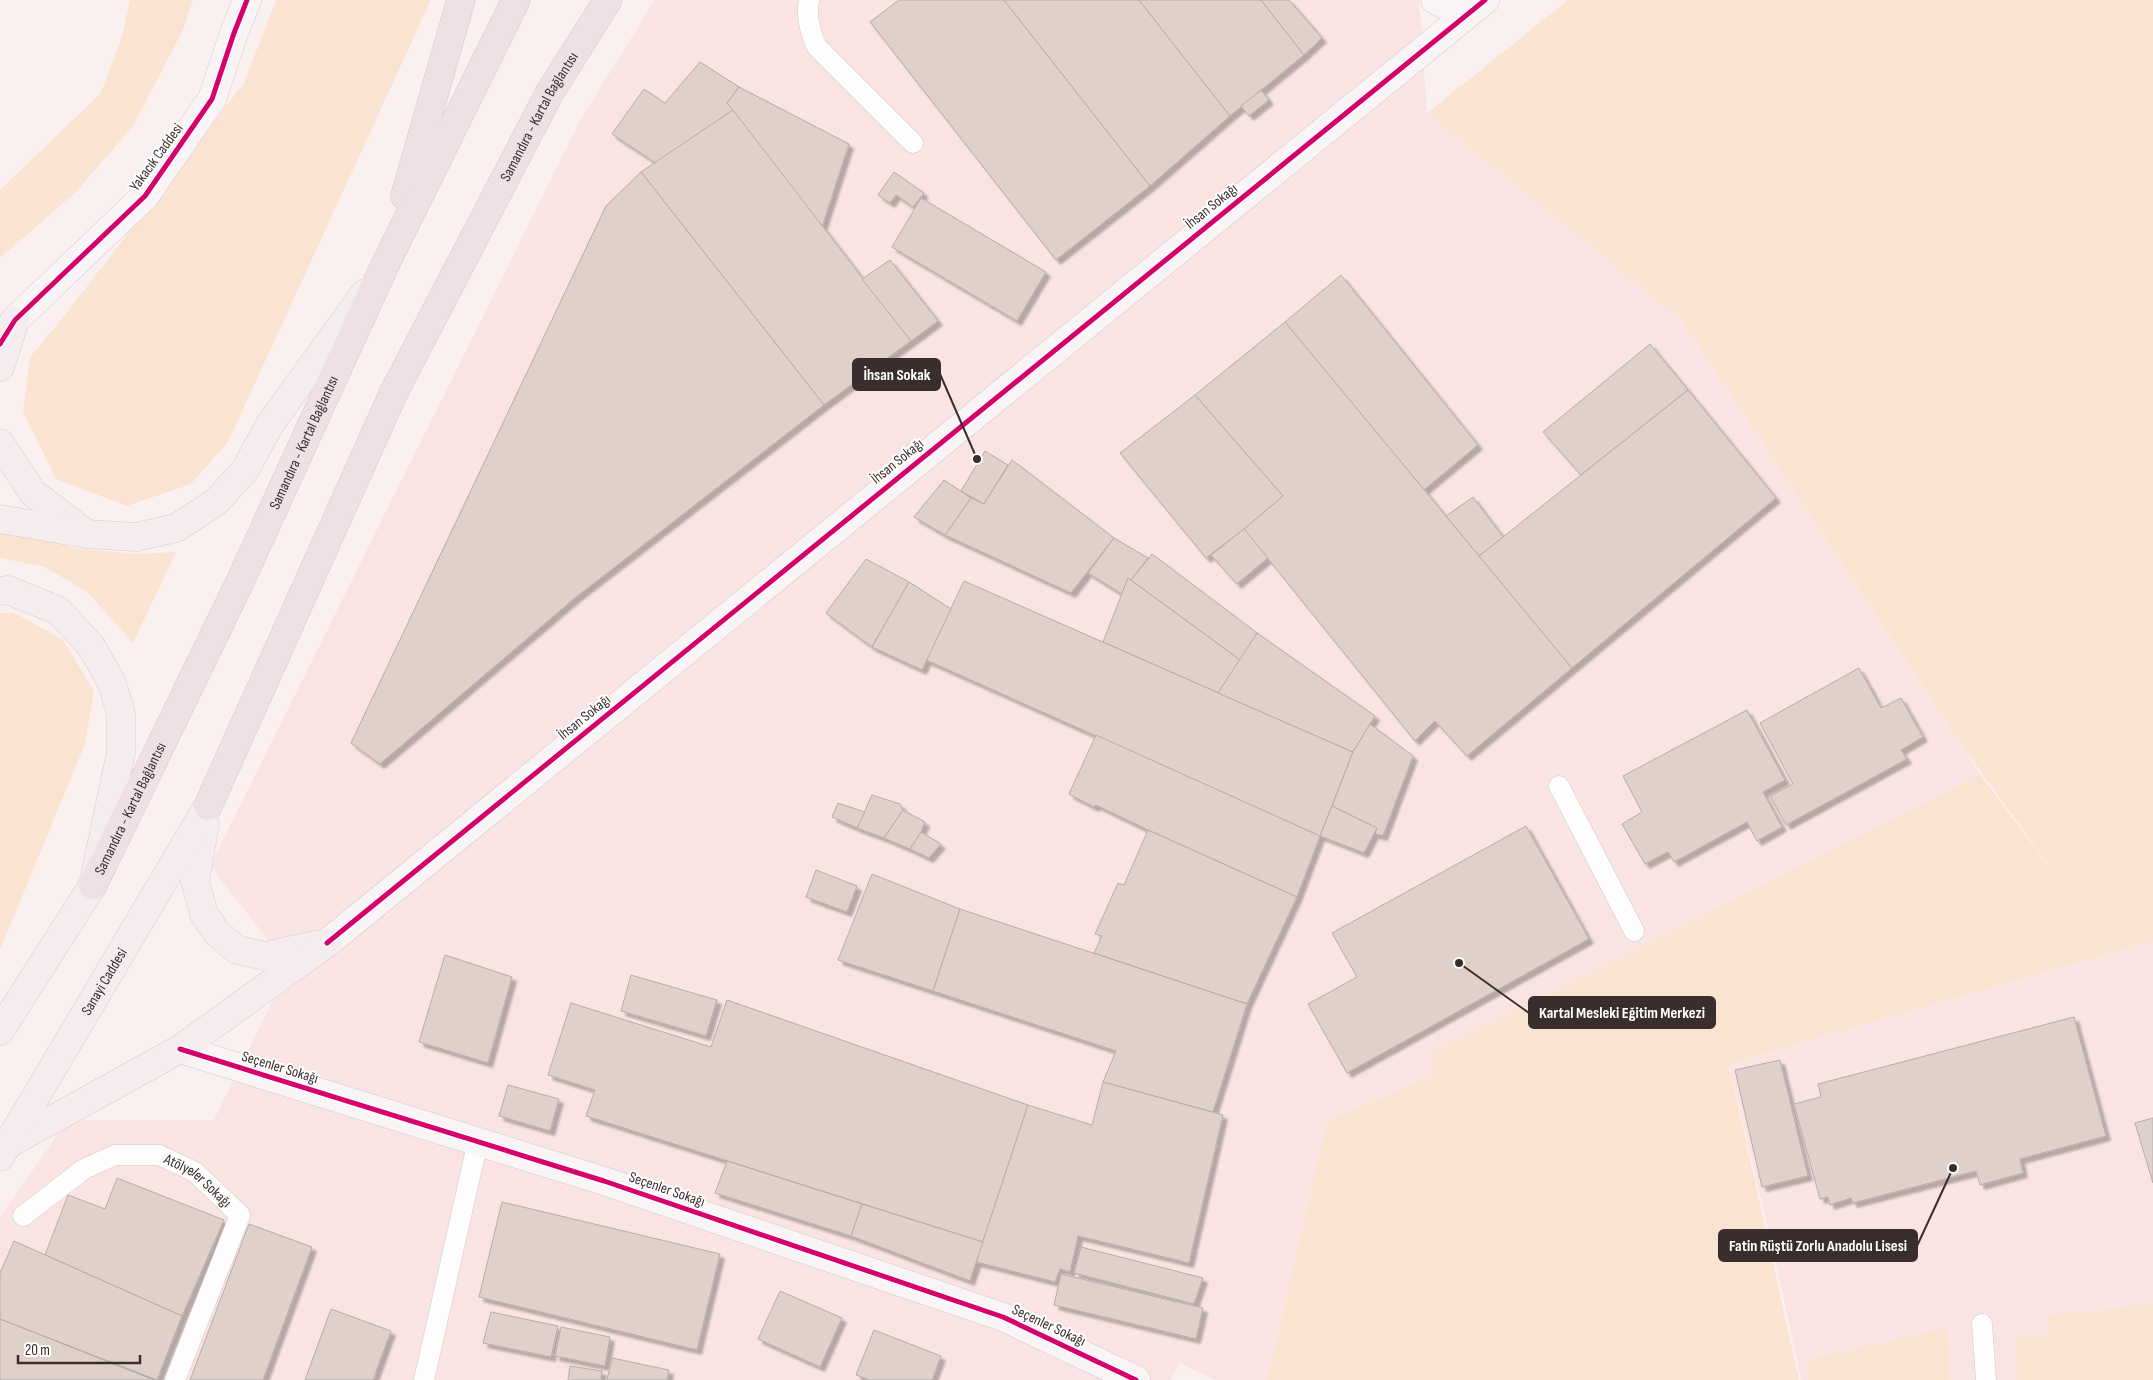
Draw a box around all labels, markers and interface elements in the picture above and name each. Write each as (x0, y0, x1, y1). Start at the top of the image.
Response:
street label: Samandıra - Kartal Bağlantısı (496, 49, 583, 185)
street label: Yakacık Caddesi (125, 120, 187, 195)
street label: İhsan Sokağı (1181, 179, 1241, 233)
callout: İhsan Sokak (853, 359, 940, 390)
text: İhsan Sokak (863, 366, 931, 385)
street label: Samandıra - Kartal Bağlantısı (265, 373, 343, 513)
street label: İhsan Sokağı (867, 434, 927, 488)
street label: İhsan Sokağı (554, 690, 614, 744)
street label: Samandıra - Kartal Bağlantısı (90, 739, 171, 878)
street label: Sanayi Caddesi (77, 945, 132, 1019)
callout: Kartal Mesleki Eğitim Merkezi (1529, 997, 1715, 1028)
text: Kartal Mesleki Eğitim Merkezi (1539, 1004, 1705, 1023)
street label: Seçenler Sokağı (239, 1047, 321, 1088)
street label: Atölyeler Sokağı (160, 1149, 235, 1212)
street label: Seçenler Sokağı (626, 1168, 707, 1211)
callout: Fatin Rüştü Zorlu Anadolu Lisesi (1719, 1230, 1917, 1261)
text: Fatin Rüştü Zorlu Anadolu Lisesi (1729, 1237, 1907, 1256)
street label: Seçenler Sokağı (1009, 1300, 1089, 1351)
scale bar (18, 1332, 140, 1364)
text: 20 m (25, 1341, 50, 1360)

